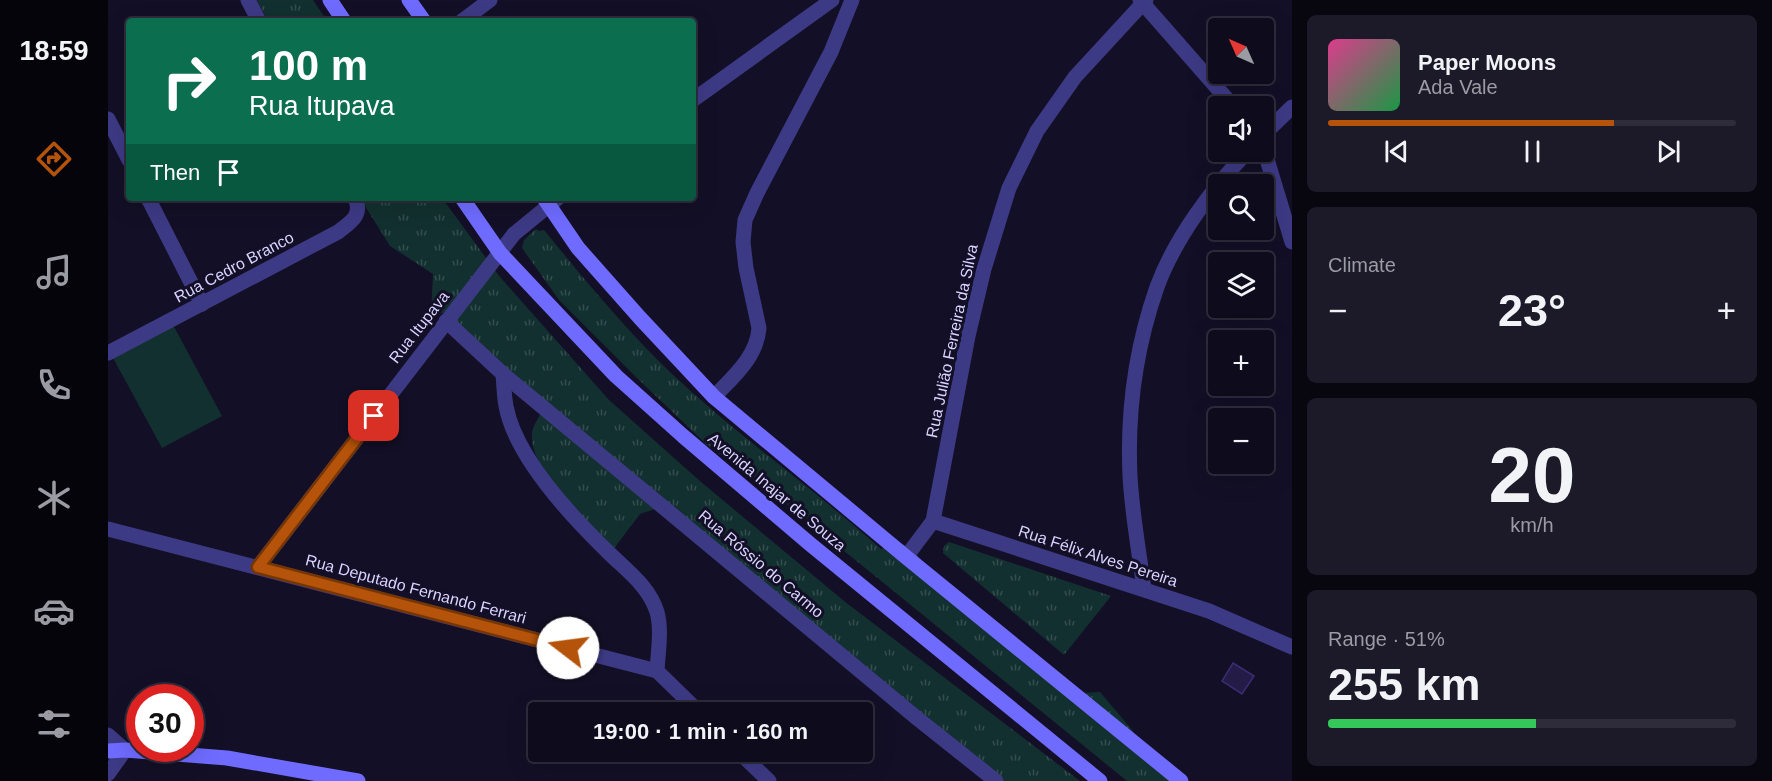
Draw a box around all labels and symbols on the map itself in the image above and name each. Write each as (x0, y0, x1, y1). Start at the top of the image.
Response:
north arrow (1208, 18, 1274, 84)
street label: Rua Cedro Branco (172, 228, 297, 306)
street label: Rua Julião Ferreira da Silva (923, 243, 981, 439)
street label: Rua Itupava (386, 288, 452, 366)
pin (348, 390, 399, 441)
street label: Avenida Inajar de Souza (705, 430, 849, 555)
street label: Rua Róssio do Carmo (695, 507, 827, 621)
street label: Rua Félix Alves Pereira (1016, 522, 1180, 590)
street label: Rua Deputado Fernando Ferrari (304, 551, 528, 627)
position arrow (536, 616, 600, 680)
speed limit sign: 30 (126, 684, 204, 762)

